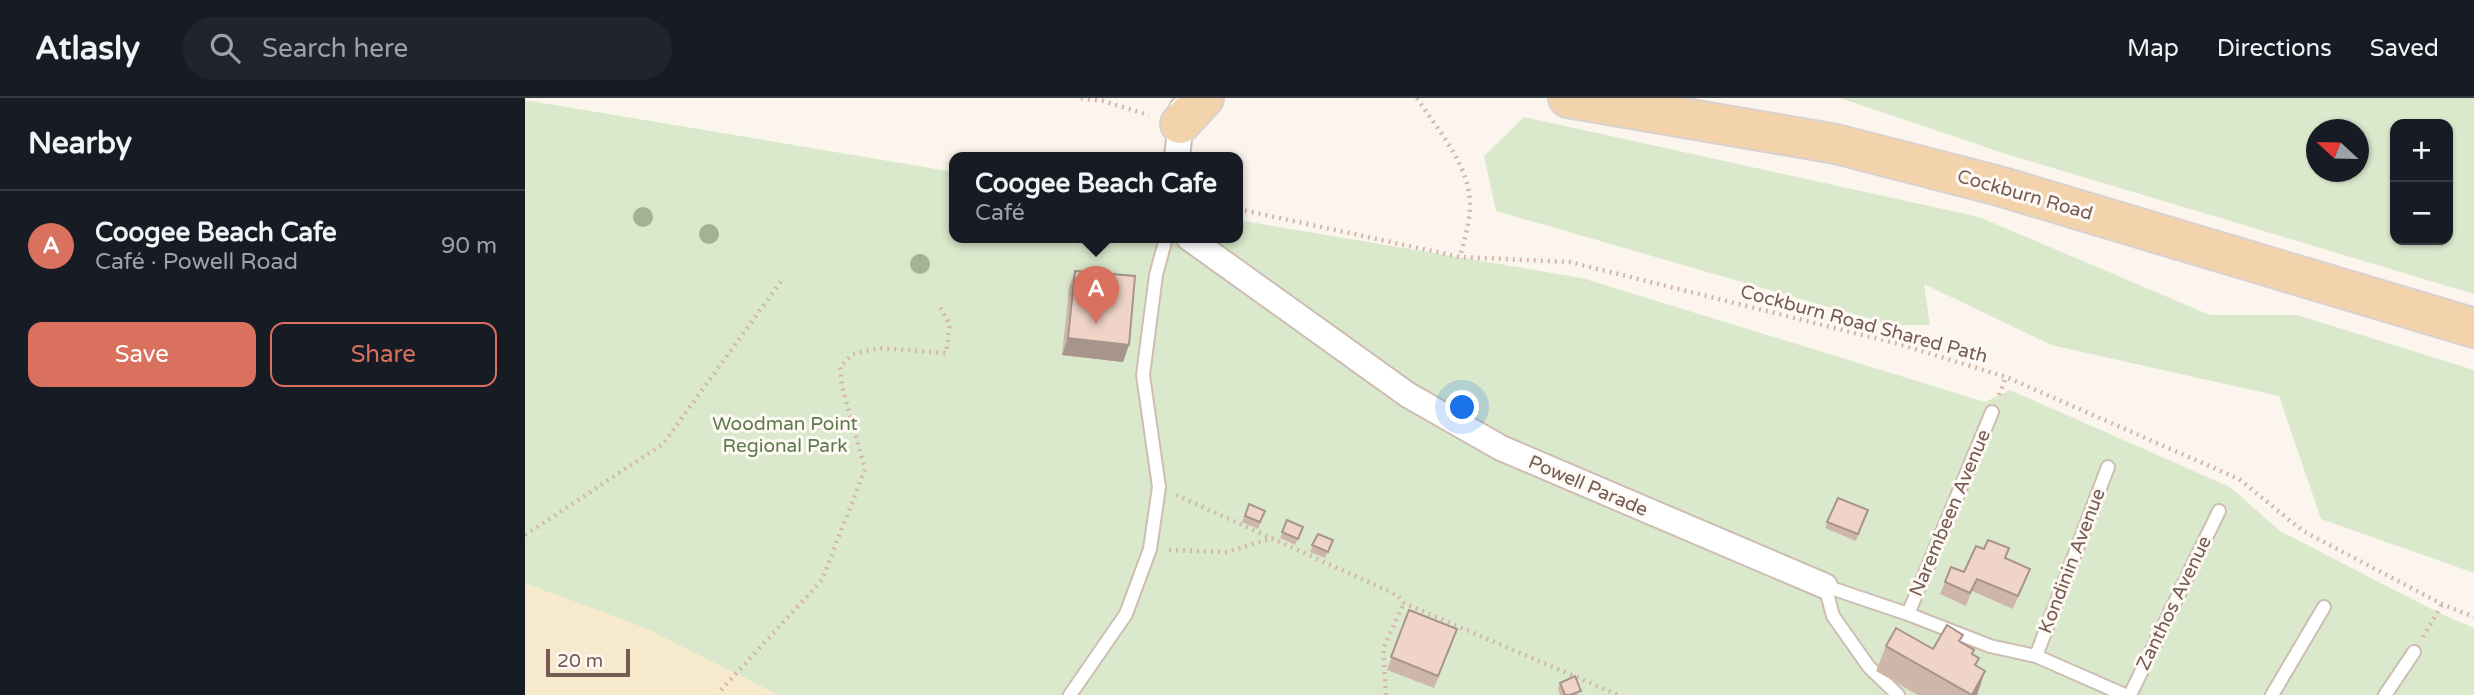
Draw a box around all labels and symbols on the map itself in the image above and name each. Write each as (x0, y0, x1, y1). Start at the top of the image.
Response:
north arrow (2306, 119, 2369, 182)
street label: Cockburn Road (1955, 165, 2095, 225)
pin: A (1073, 266, 1119, 324)
street label: Cockburn Road Shared Path (1738, 280, 1990, 368)
your location (1445, 390, 1479, 424)
park label: Woodman Point Regional Park (712, 413, 858, 457)
street label: Narembeen Avenue (1905, 426, 1995, 600)
street label: Powell Parade (1525, 451, 1651, 521)
street label: Kondinin Avenue (2034, 485, 2110, 637)
street label: Zanthos Avenue (2132, 532, 2216, 674)
scale bar (546, 646, 630, 678)

